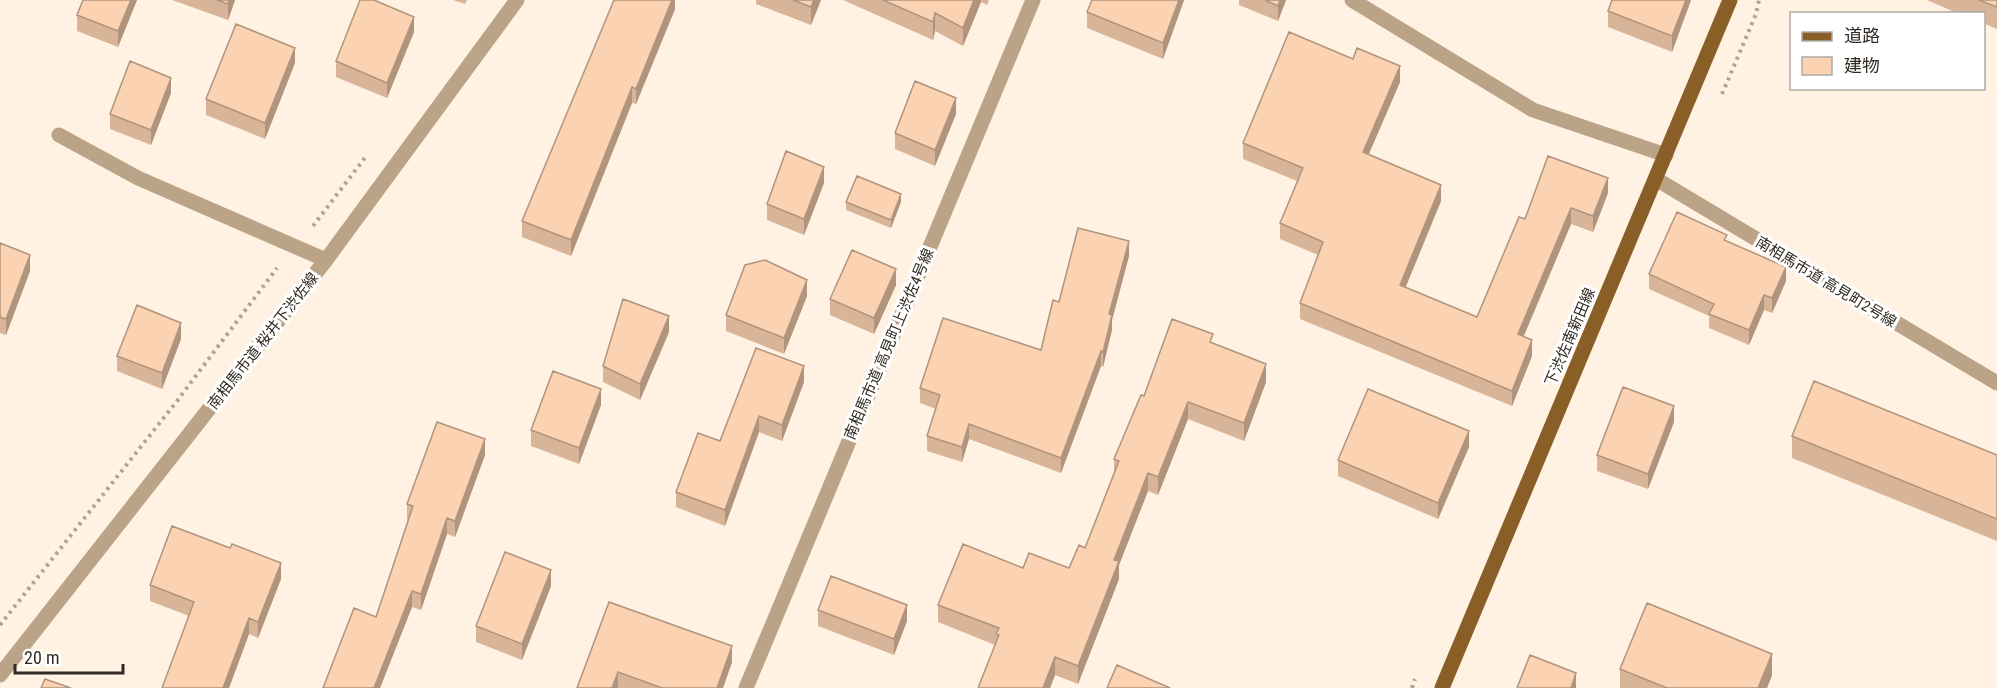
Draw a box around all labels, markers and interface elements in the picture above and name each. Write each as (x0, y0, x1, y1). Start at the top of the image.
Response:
legend (1790, 12, 1985, 90)
text: 道路 (1844, 25, 1880, 46)
text: 建物 (1844, 55, 1880, 76)
street label: 南相馬市道 高見町2号線 (1752, 233, 1900, 331)
street label: 南相馬市道 高見町上渋佐4号線 (840, 246, 938, 442)
street label: 南相馬市道 桜井下渋佐線 (204, 269, 322, 413)
street label: 下渋佐南新田線 (1541, 285, 1599, 389)
scale bar (15, 637, 123, 675)
text: 20 m (24, 647, 59, 668)

